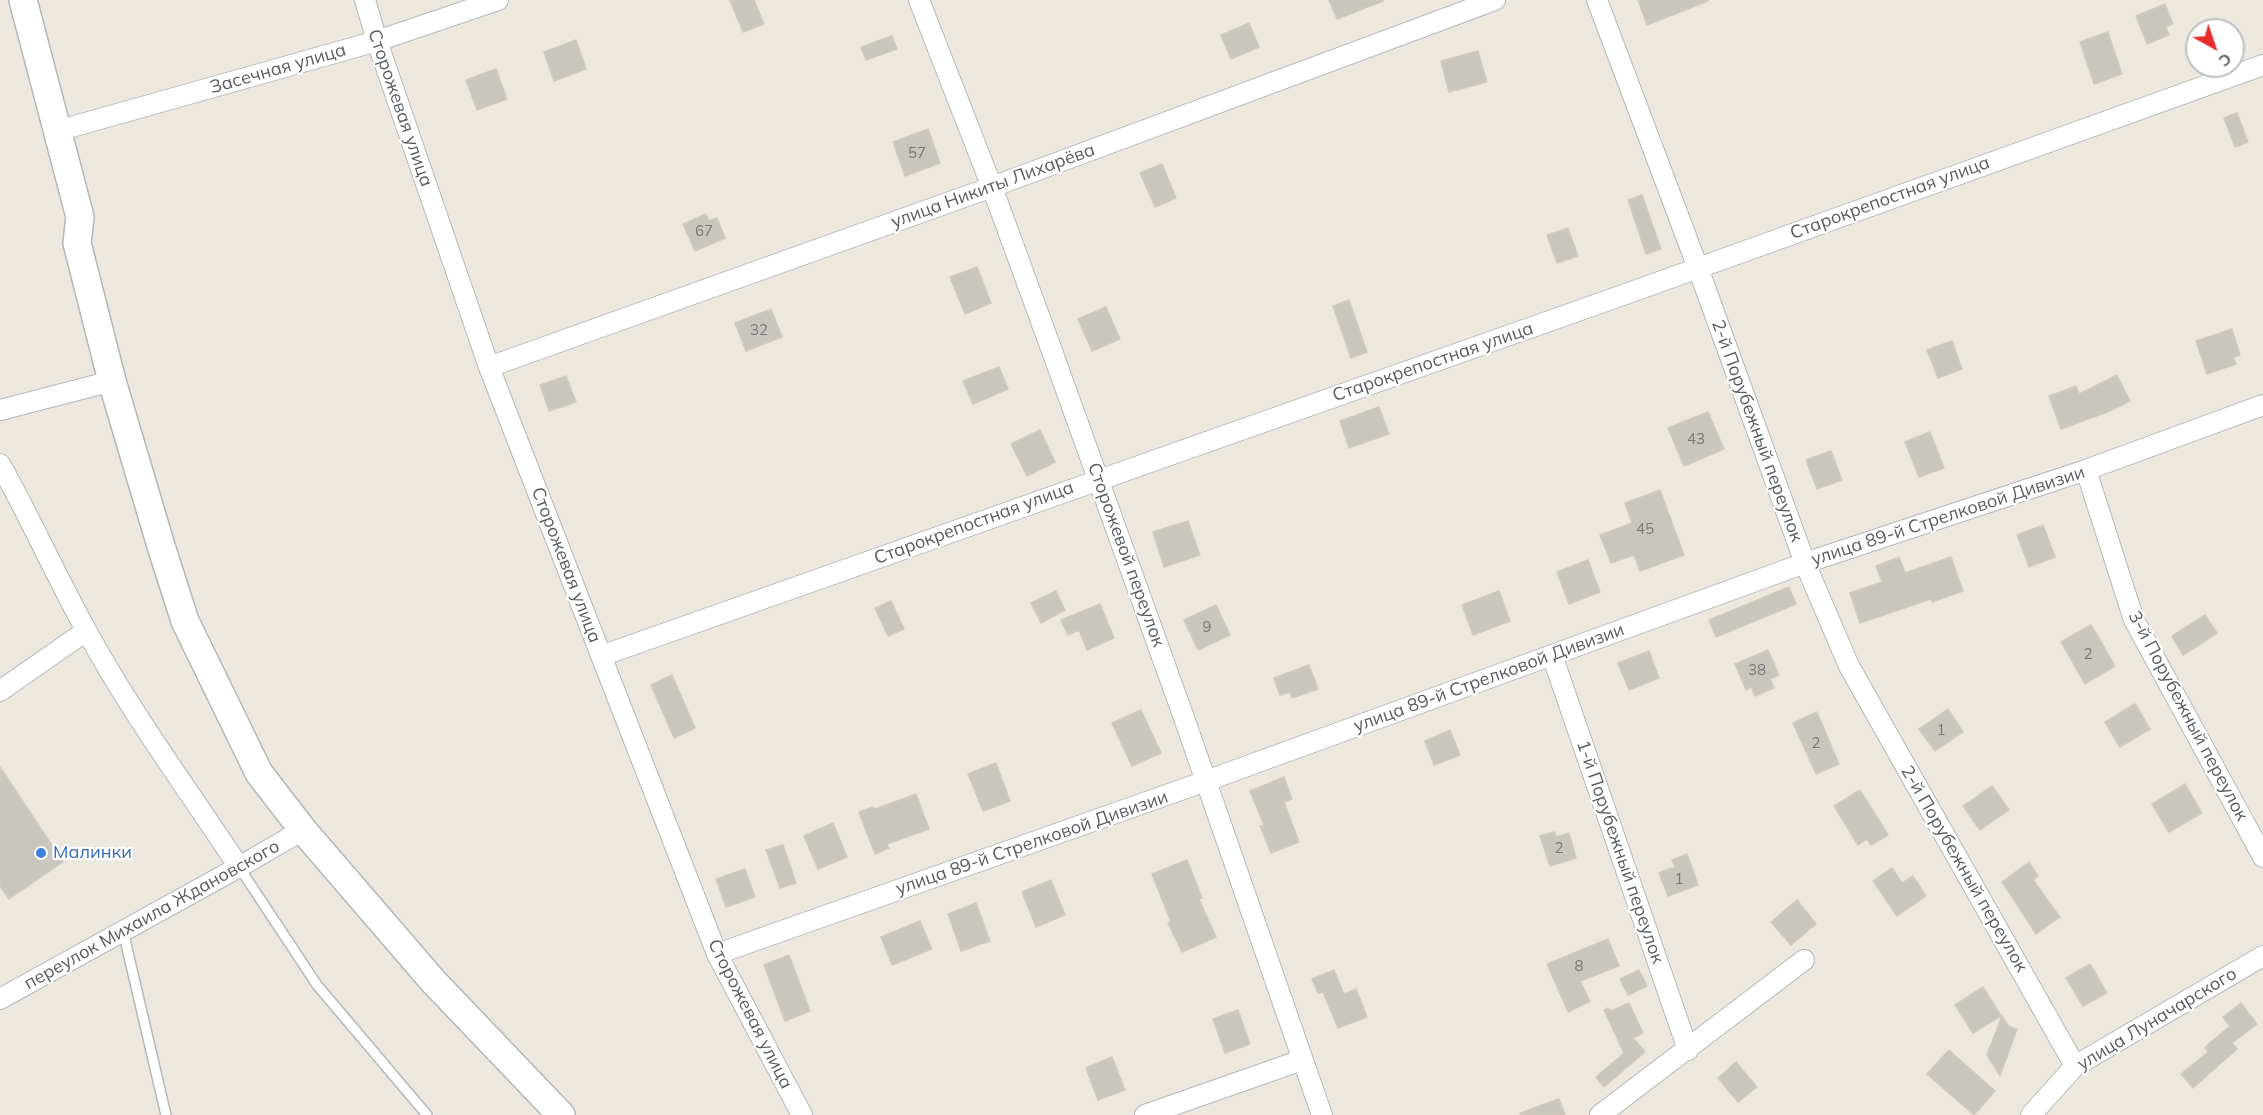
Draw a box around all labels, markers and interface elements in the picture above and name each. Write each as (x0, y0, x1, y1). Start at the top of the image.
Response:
north arrow (2185, 18, 2245, 78)
street label: Сторожевая улица (363, 27, 437, 189)
street label: Засечная улица (207, 39, 349, 99)
text: С (2215, 49, 2236, 71)
street label: улица Никиты Лихарёва (888, 139, 1098, 233)
house number: 57 (908, 144, 926, 162)
street label: Старокрепостная улица (1787, 152, 1993, 244)
house number: 67 (695, 222, 713, 240)
street label: Старокрепостная улица (1330, 317, 1536, 407)
street label: 2-й Порубежный переулок (1707, 317, 1807, 545)
house number: 32 (750, 321, 768, 339)
house number: 43 (1687, 430, 1705, 448)
street label: Сторожевой переулок (1083, 460, 1169, 650)
street label: улица 89-й Стрелковой Дивизии (1808, 461, 2088, 571)
street label: Старокрепостная улица (871, 477, 1077, 569)
street label: Сторожевая улица (526, 484, 606, 646)
house number: 45 (1636, 520, 1654, 538)
street label: 3-й Порубежный переулок (2123, 607, 2253, 825)
house number: 9 (1203, 618, 1211, 636)
street label: улица 89-й Стрелковой Дивизии (1351, 619, 1627, 737)
house number: 2 (2084, 645, 2092, 663)
house number: 38 (1748, 661, 1766, 679)
house number: 1 (1937, 721, 1945, 739)
house number: 2 (1812, 734, 1820, 752)
street label: 1-й Порубежный переулок (1572, 738, 1668, 966)
street label: 2-й Порубежный переулок (1896, 762, 2032, 976)
street label: улица 89-й Стрелковой Дивизии (893, 786, 1171, 900)
street label: переулок Михаила Ждановского (20, 836, 284, 994)
house number: 2 (1555, 839, 1563, 857)
place label: Малинки (53, 842, 132, 864)
marker: Малинки (34, 846, 48, 860)
house number: 1 (1675, 870, 1683, 888)
street label: Сторожевая улица (703, 936, 797, 1092)
house number: 8 (1575, 957, 1583, 975)
street label: улица Луначарского (2073, 963, 2241, 1075)

